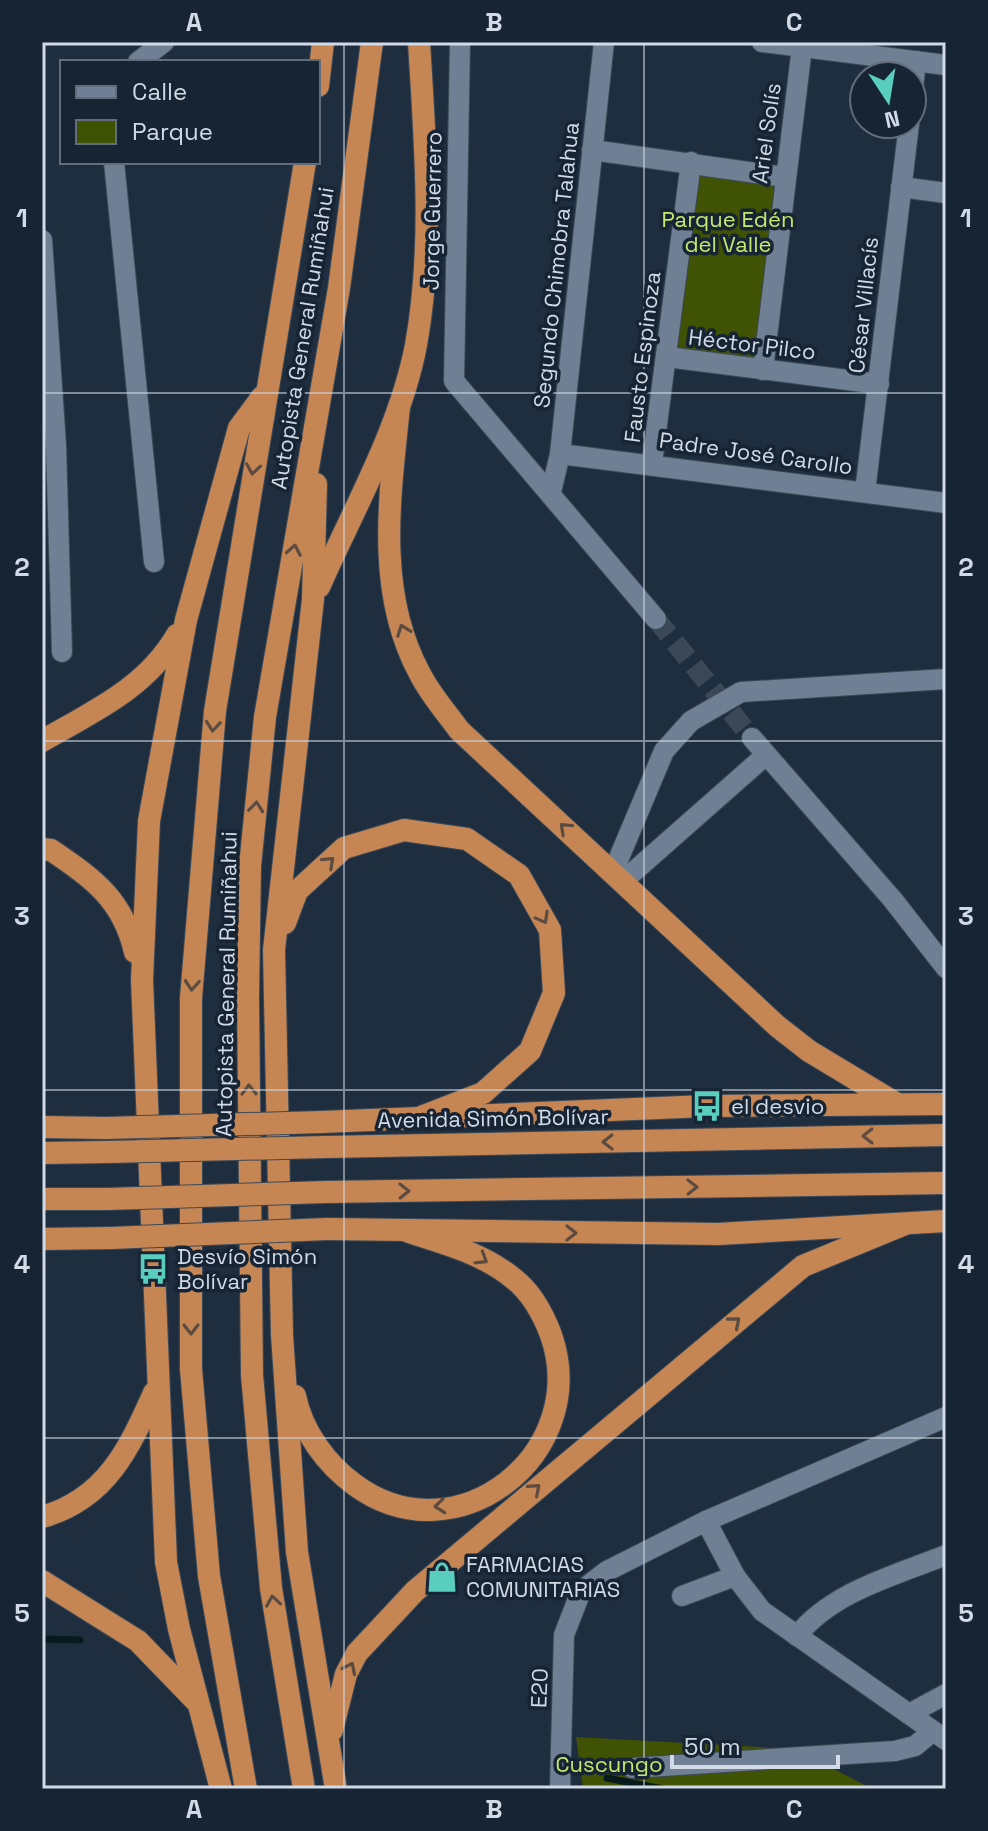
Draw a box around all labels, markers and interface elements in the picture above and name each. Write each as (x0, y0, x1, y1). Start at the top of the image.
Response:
text: A (186, 5, 203, 39)
text: B (485, 5, 503, 39)
text: C (786, 5, 802, 39)
legend (60, 60, 320, 164)
north arrow (848, 60, 928, 140)
text: Calle (132, 76, 187, 107)
street label: Ariel Solís (745, 81, 787, 185)
text: N (882, 104, 902, 135)
text: Parque (132, 116, 213, 147)
street label: Segundo Chimobra Talahua (527, 120, 585, 409)
street label: Jorge Guerrero (417, 132, 447, 290)
street label: Autopista General Rumiñahui (264, 185, 340, 491)
text: 1 (16, 201, 28, 235)
text: 1 (960, 201, 972, 235)
park label: Parque Edén del Valle (662, 205, 794, 258)
street label: César Villacís (842, 235, 884, 375)
street label: Fausto Espinoza (618, 270, 666, 444)
street label: Héctor Pilco (687, 322, 817, 366)
street label: Padre José Carollo (657, 426, 855, 480)
one-way arrow (245, 463, 262, 476)
one-way arrow (284, 543, 301, 557)
text: 2 (14, 550, 30, 584)
text: 2 (958, 550, 974, 584)
one-way arrow (396, 624, 413, 638)
one-way arrow (205, 720, 222, 733)
one-way arrow (247, 800, 264, 813)
one-way arrow (560, 823, 574, 838)
street label: Autopista General Rumiñahui (209, 831, 243, 1137)
one-way arrow (319, 858, 334, 872)
text: 3 (14, 899, 30, 933)
text: 3 (958, 899, 974, 933)
one-way arrow (534, 910, 549, 924)
one-way arrow (184, 979, 201, 992)
one-way arrow (240, 1083, 258, 1096)
bus stop icon: el desvio (690, 1089, 724, 1123)
place label: el desvio (731, 1092, 824, 1120)
street label: Avenida Simón Bolívar (377, 1102, 609, 1134)
one-way arrow (861, 1127, 874, 1145)
one-way arrow (601, 1133, 614, 1150)
one-way arrow (686, 1178, 699, 1196)
one-way arrow (398, 1182, 411, 1200)
one-way arrow (565, 1224, 578, 1242)
place label: Desvío Simón Bolívar (177, 1242, 317, 1295)
text: 4 (14, 1247, 30, 1281)
text: 4 (958, 1247, 974, 1281)
one-way arrow (474, 1249, 488, 1264)
bus stop icon: Desvío Simón Bolívar (136, 1252, 170, 1286)
one-way arrow (726, 1317, 740, 1332)
one-way arrow (182, 1323, 200, 1336)
one-way arrow (526, 1484, 541, 1499)
one-way arrow (434, 1498, 447, 1515)
place label: FARMACIAS COMUNITARIAS (466, 1550, 620, 1603)
shop icon: FARMACIAS COMUNITARIAS (425, 1560, 459, 1594)
one-way arrow (265, 1595, 282, 1608)
text: 5 (14, 1596, 30, 1630)
text: 5 (958, 1596, 974, 1630)
one-way arrow (340, 1662, 356, 1677)
street label: E20 (524, 1668, 554, 1708)
scale bar (672, 1719, 838, 1769)
text: 50 m (684, 1731, 741, 1762)
park label: Cuscungo (555, 1750, 663, 1778)
text: A (186, 1792, 203, 1826)
text: B (485, 1792, 503, 1826)
text: C (786, 1792, 802, 1826)

